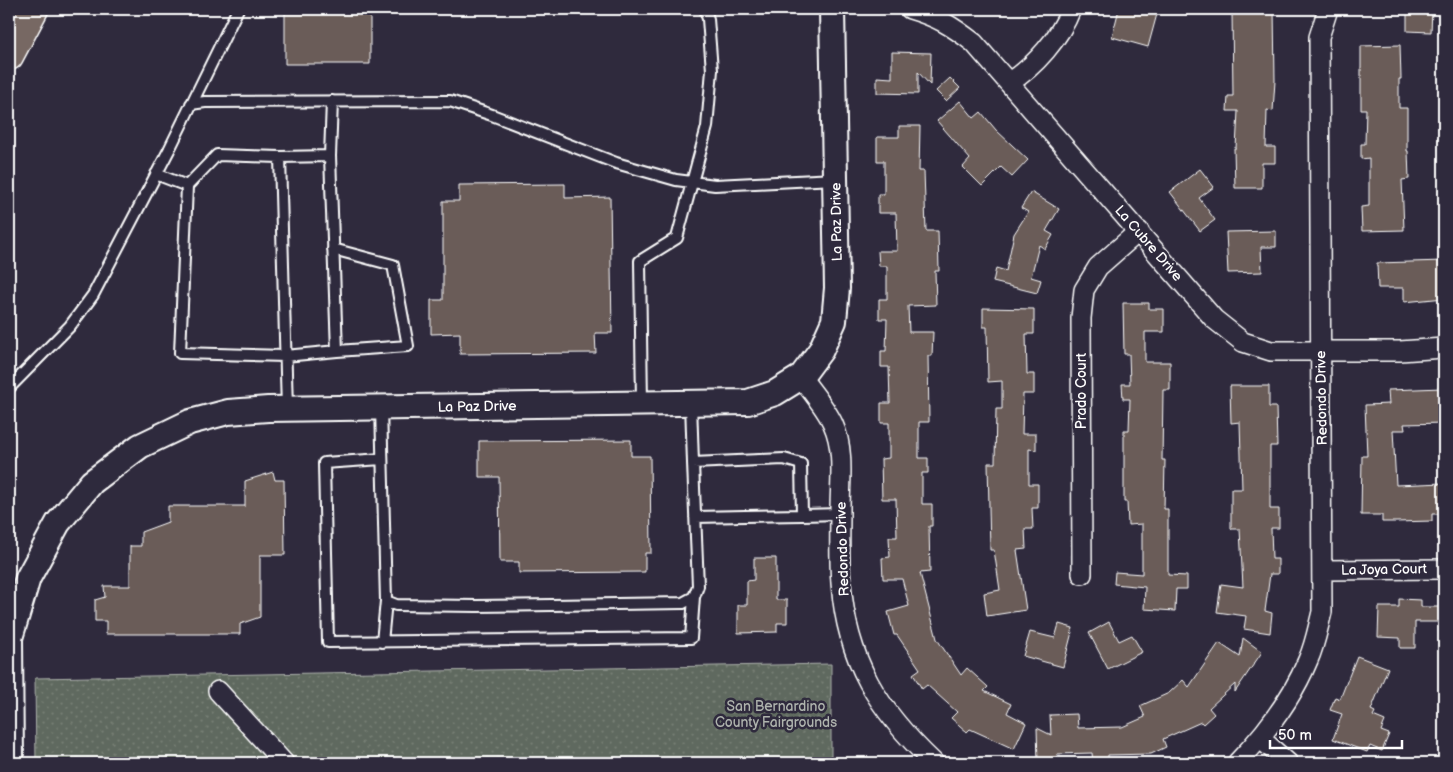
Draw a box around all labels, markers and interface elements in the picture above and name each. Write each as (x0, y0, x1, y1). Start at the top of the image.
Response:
street label: La Paz Drive (827, 182, 846, 262)
street label: La Cubre Drive (1111, 202, 1186, 285)
street label: Redondo Drive (1312, 350, 1331, 446)
street label: Prado Court (1073, 352, 1090, 429)
street label: La Paz Drive (437, 397, 517, 416)
street label: Redondo Drive (832, 501, 853, 597)
street label: La Joya Court (1341, 560, 1428, 579)
park label: San Bernardino County Fairgrounds (715, 698, 837, 731)
scale bar (1270, 717, 1403, 749)
text: 50 m (1278, 726, 1312, 745)

